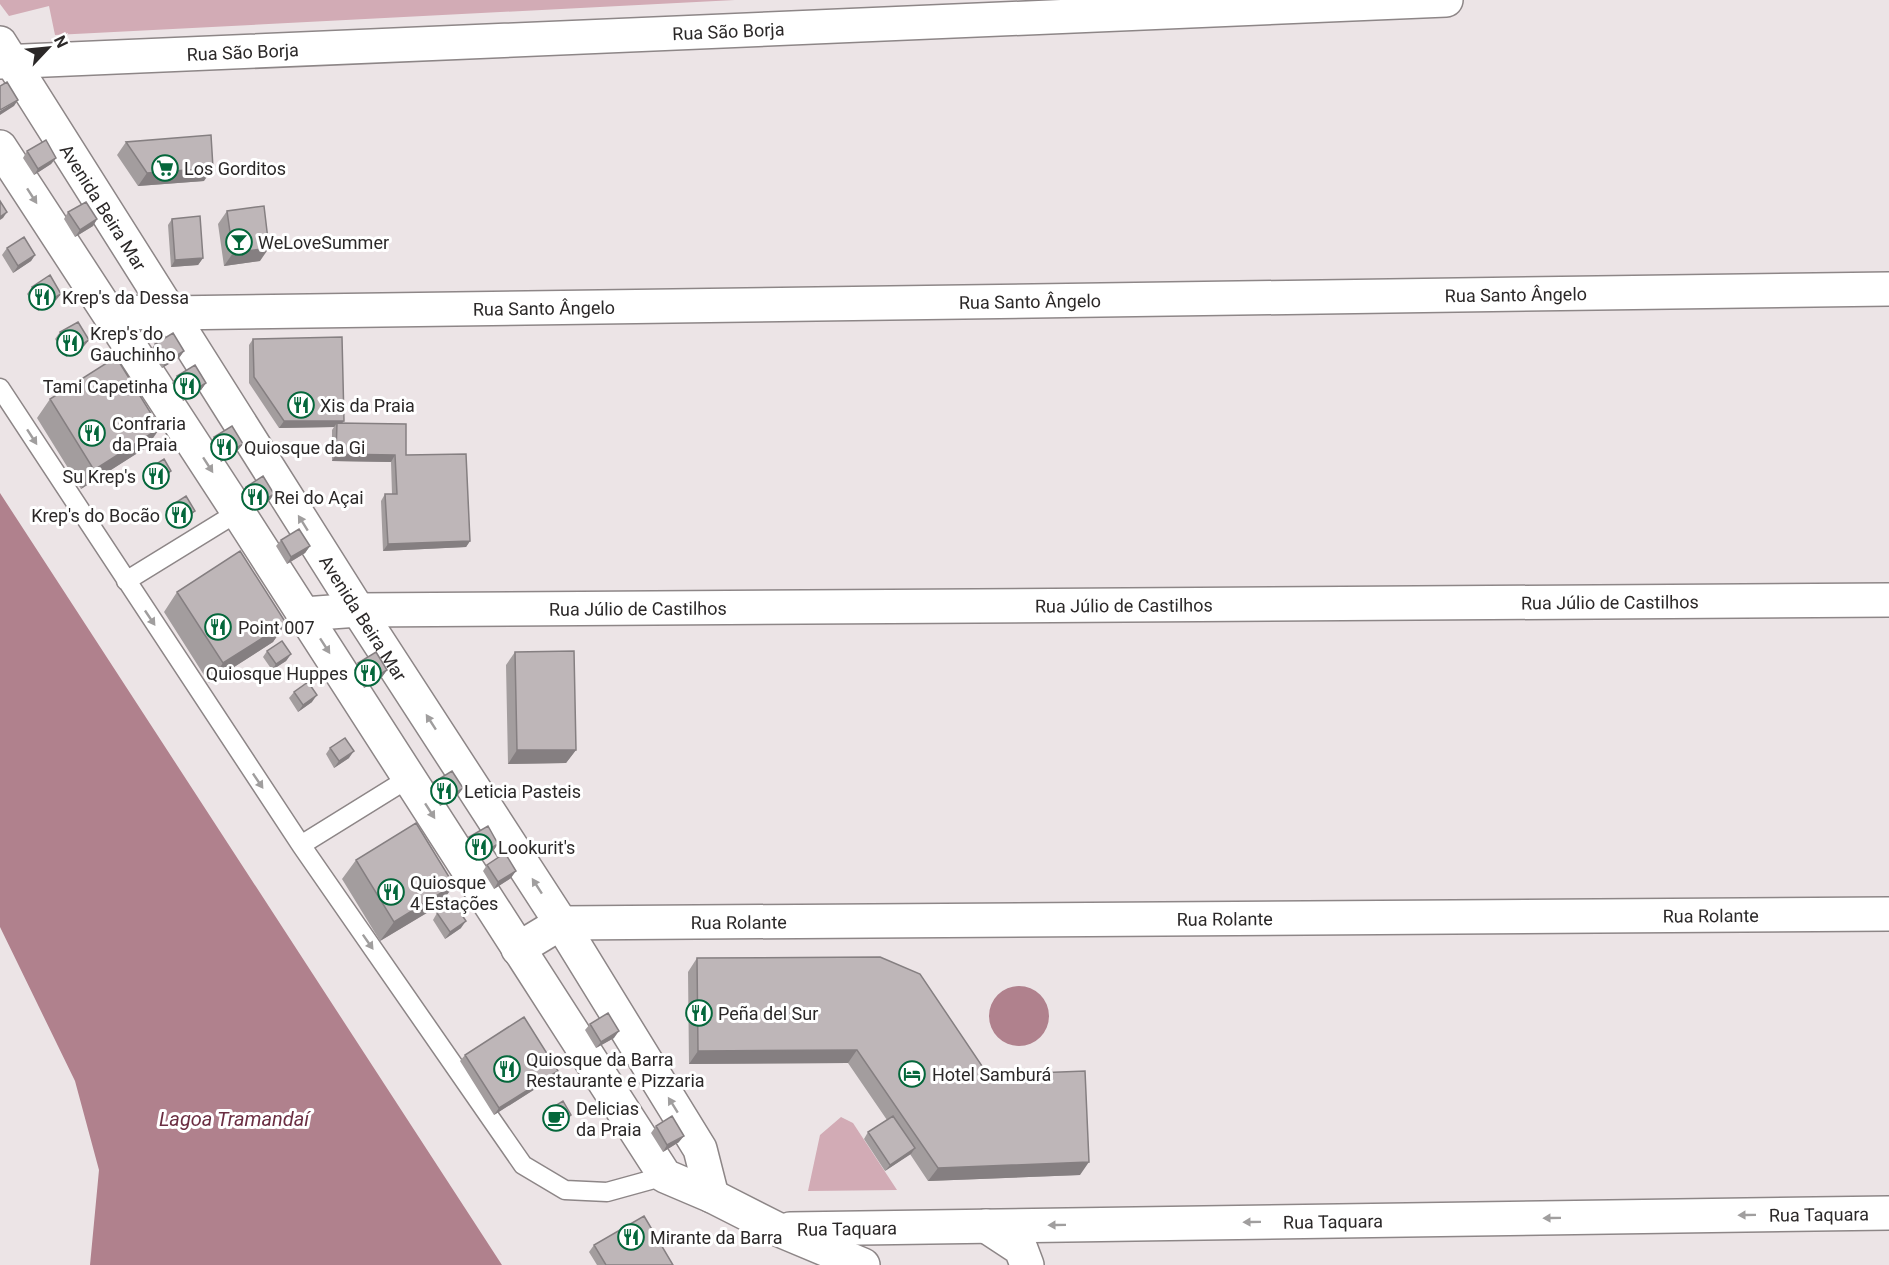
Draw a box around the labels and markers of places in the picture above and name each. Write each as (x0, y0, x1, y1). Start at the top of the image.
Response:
supermarket icon: Los Gorditos (150, 153, 180, 183)
place label: Los Gorditos (184, 158, 286, 179)
bar icon: WeLoveSummer (224, 227, 254, 257)
place label: WeLoveSummer (258, 232, 389, 253)
restaurant icon: Krep's da Dessa (27, 282, 57, 312)
place label: Krep's da Dessa (62, 287, 189, 308)
place label: Krep's do Gauchinho (90, 323, 176, 365)
restaurant icon: Krep's do Gauchinho (55, 328, 85, 358)
restaurant icon: Tami Capetinha (172, 371, 202, 401)
place label: Tami Capetinha (43, 376, 168, 397)
restaurant icon: Xis da Praia (286, 390, 316, 420)
place label: Xis da Praia (320, 395, 415, 416)
place label: Confraria da Praia (112, 413, 186, 455)
restaurant icon: Confraria da Praia (77, 418, 107, 448)
restaurant icon: Quiosque da Gi (209, 432, 239, 462)
place label: Quiosque da Gi (244, 437, 365, 458)
restaurant icon: Su Krep's (141, 461, 171, 491)
place label: Su Krep's (63, 466, 136, 487)
restaurant icon: Rei do Açai (240, 482, 270, 512)
place label: Rei do Açai (274, 487, 364, 508)
restaurant icon: Krep's do Bocão (164, 500, 194, 530)
place label: Krep's do Bocão (31, 505, 160, 526)
restaurant icon: Point 007 (203, 612, 233, 642)
place label: Point 007 (238, 617, 315, 638)
restaurant icon: Quiosque Huppes (353, 658, 383, 688)
place label: Quiosque Huppes (206, 663, 348, 684)
restaurant icon: Leticia Pasteis (429, 776, 459, 806)
place label: Leticia Pasteis (464, 781, 581, 802)
restaurant icon: Lookurit's (464, 832, 494, 862)
place label: Lookurit's (498, 837, 575, 858)
place label: Quiosque 4 Estações (410, 872, 498, 914)
restaurant icon: Quiosque 4 Estações (376, 877, 406, 907)
restaurant icon: Peña del Sur (684, 998, 714, 1028)
place label: Peña del Sur (718, 1003, 818, 1024)
place label: Quiosque da Barra Restaurante e Pizzaria (526, 1049, 705, 1091)
restaurant icon: Quiosque da Barra Restaurante e Pizzaria (492, 1054, 522, 1084)
hotel icon: Hotel Samburá (897, 1059, 927, 1089)
place label: Hotel Samburá (932, 1064, 1051, 1085)
place label: Delicias da Praia (576, 1098, 641, 1140)
cafe icon: Delicias da Praia (541, 1103, 571, 1133)
restaurant icon: Mirante da Barra (616, 1222, 646, 1252)
place label: Mirante da Barra (650, 1227, 783, 1248)

